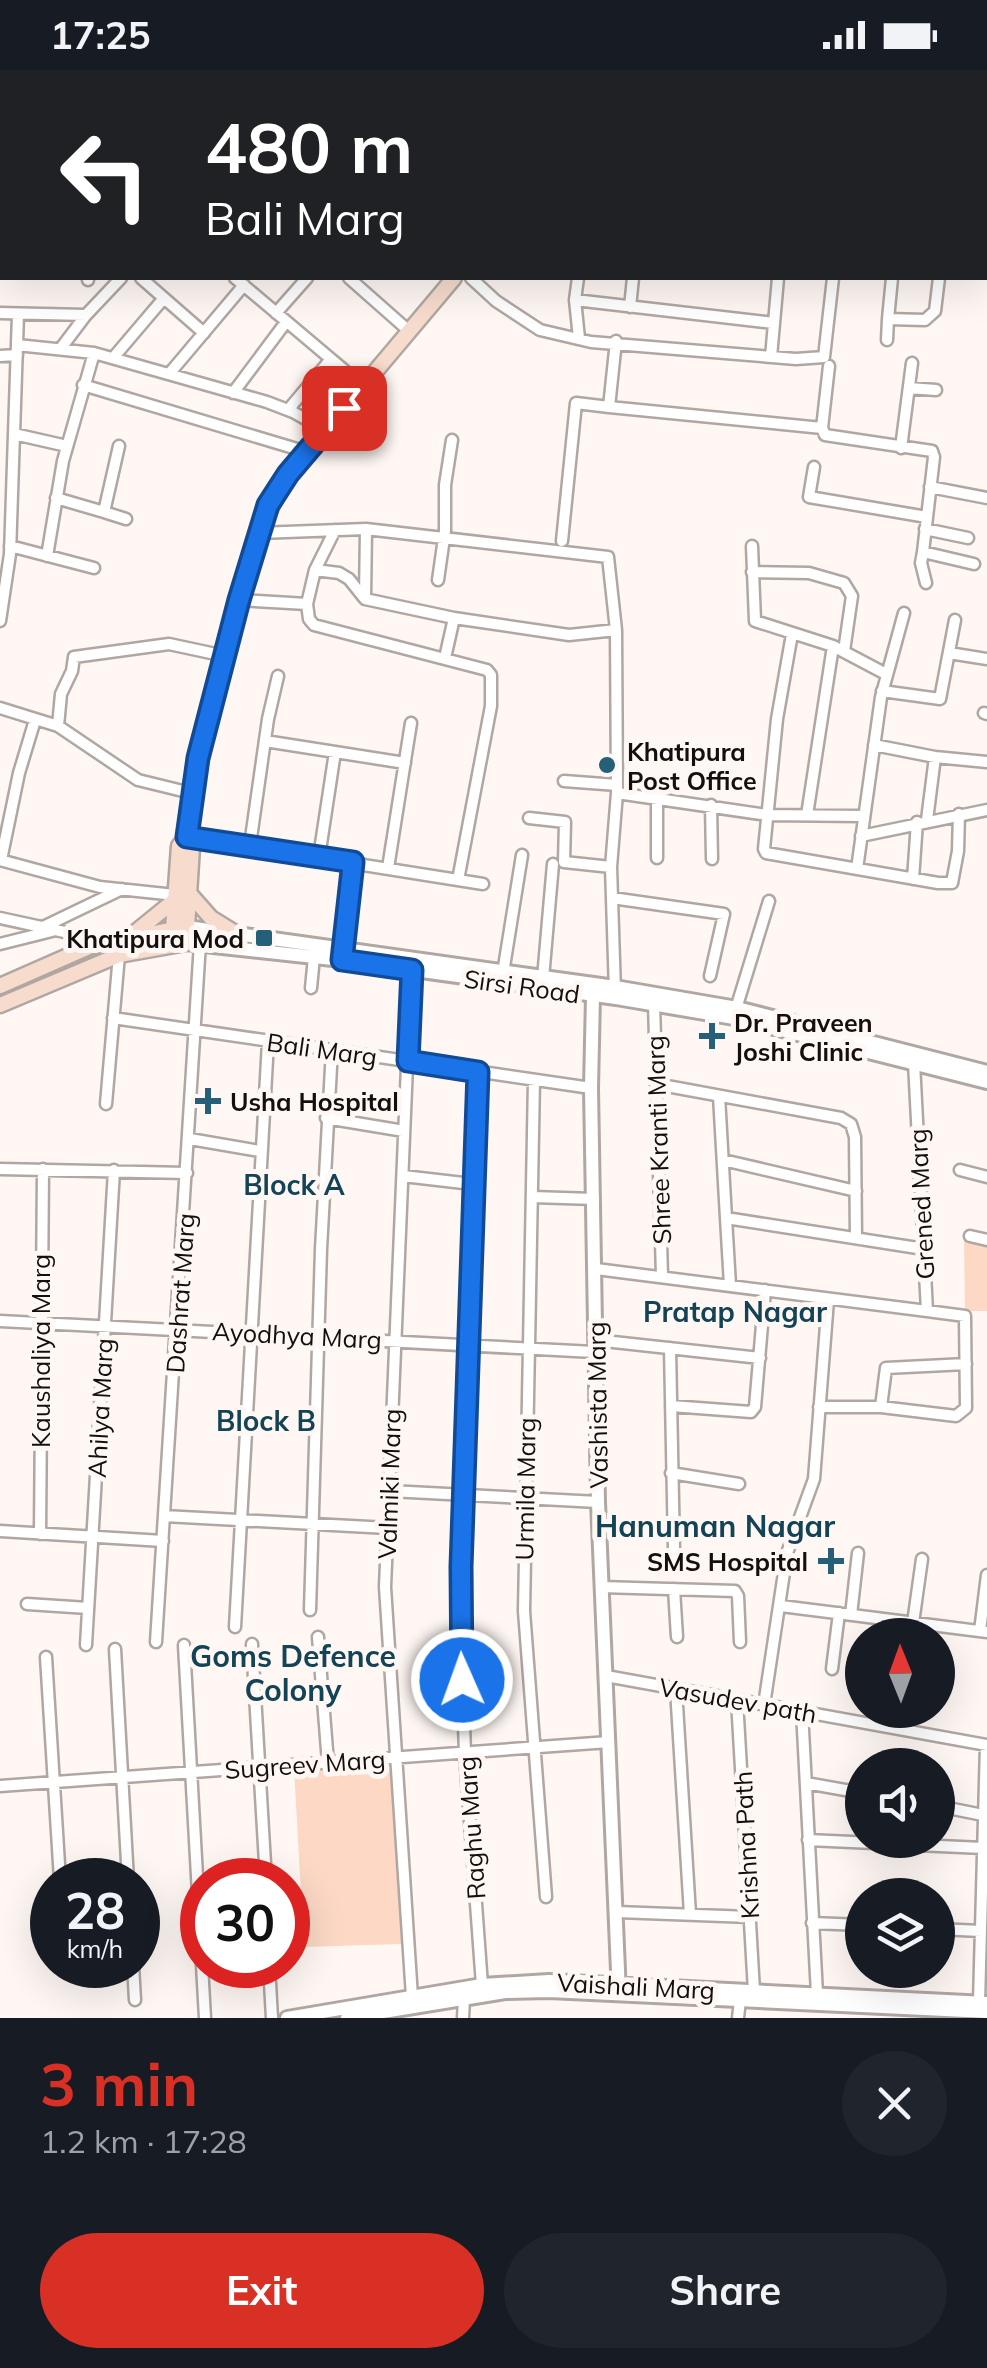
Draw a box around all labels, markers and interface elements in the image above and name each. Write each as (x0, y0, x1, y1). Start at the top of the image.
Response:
text: 17:25 (50, 11, 151, 59)
text: 480 m (205, 103, 413, 191)
icon: left (40, 110, 170, 240)
text: Bali Marg (205, 190, 405, 246)
pin (302, 366, 387, 451)
icon: arrive (317, 381, 372, 436)
place label: Khatipura Post Office (627, 736, 757, 796)
marker: Khatipura Post Office (596, 754, 618, 776)
place label: Khatipura Mod (66, 923, 244, 954)
marker: Khatipura Mod (253, 927, 275, 949)
street label: Sirsi Road (462, 963, 582, 1009)
place label: Dr. Praveen Joshi Clinic (734, 1007, 873, 1067)
marker: Dr. Praveen Joshi Clinic (699, 1023, 725, 1049)
street label: Bali Marg (265, 1026, 379, 1072)
street label: Shree Kranti Marg (639, 1035, 677, 1245)
place label: Usha Hospital (230, 1086, 399, 1117)
marker: Usha Hospital (195, 1088, 221, 1114)
street label: Grened Marg (902, 1128, 940, 1280)
district label: Block A (243, 1167, 345, 1202)
street label: Dashrat Marg (159, 1212, 201, 1374)
street label: Kaushaliya Marg (25, 1254, 56, 1448)
district label: Pratap Nagar (643, 1294, 827, 1329)
street label: Ayodhya Marg (212, 1315, 382, 1355)
street label: Vashista Marg (580, 1321, 614, 1489)
street label: Ahilya Marg (81, 1337, 119, 1479)
district label: Block B (216, 1403, 316, 1438)
street label: Valmiki Marg (371, 1408, 407, 1560)
street label: Urmila Marg (508, 1417, 542, 1561)
district label: Hanuman Nagar (595, 1507, 835, 1545)
place label: SMS Hospital (647, 1546, 808, 1577)
marker: SMS Hospital (818, 1548, 844, 1574)
north arrow (845, 1618, 955, 1728)
map controls (845, 1618, 955, 1988)
position arrow (410, 1628, 514, 1732)
district label: Goms Defence Colony (190, 1637, 396, 1709)
street label: Vasudev path (657, 1671, 819, 1729)
street label: Sugreev Marg (223, 1743, 387, 1785)
button: sound (845, 1748, 955, 1858)
street label: Raghu Marg (451, 1755, 491, 1901)
street label: Krishna Path (727, 1770, 765, 1920)
speed limit sign: 30 (180, 1858, 310, 1988)
button: layers (845, 1878, 955, 1988)
text: 28 (65, 1879, 125, 1942)
text: km/h (67, 1933, 123, 1964)
street label: Vaishali Marg (556, 1966, 716, 2006)
text: 3 min (40, 2046, 198, 2121)
button: close (842, 2051, 947, 2156)
text: 1.2 km · 17:28 (40, 2121, 247, 2161)
button: Exit (40, 2233, 484, 2348)
button: Share (504, 2233, 947, 2348)

